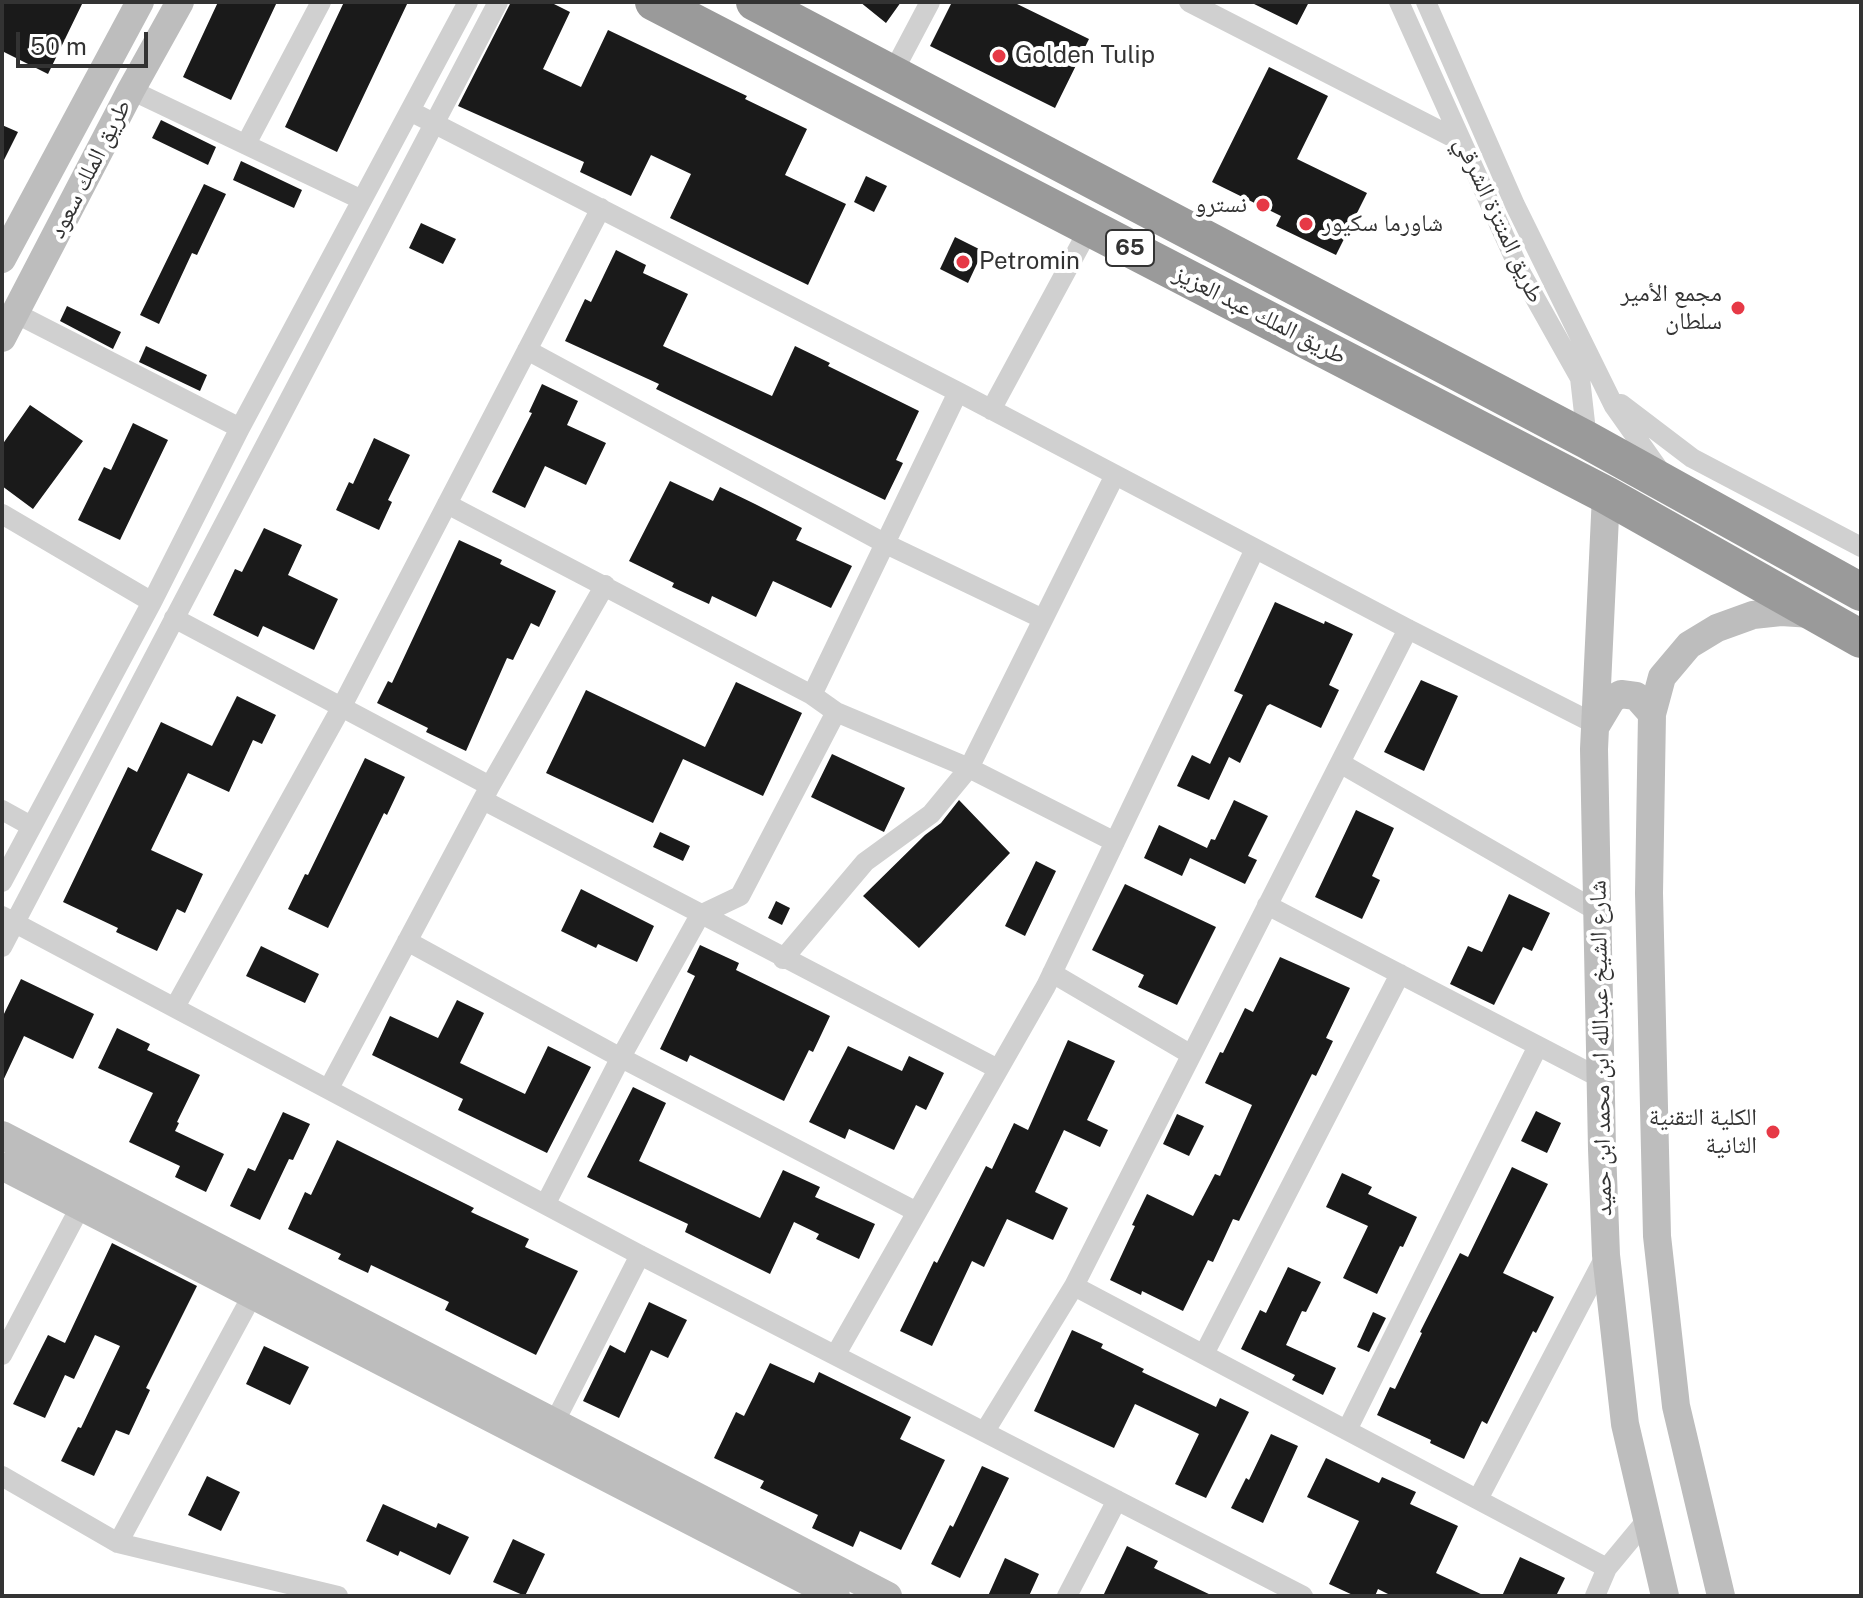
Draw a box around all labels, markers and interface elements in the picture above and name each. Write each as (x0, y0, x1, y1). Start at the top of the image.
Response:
scale bar (20, 16, 152, 66)
text: 50 m (30, 32, 87, 60)
place label: Golden Tulip (1015, 42, 1155, 70)
marker: Golden Tulip (990, 47, 1008, 65)
street label: طريق الملك سعود (43, 95, 137, 243)
street label: طريق المنتزة الشرقي (1448, 132, 1550, 308)
place label: نسترو (1195, 191, 1247, 219)
marker: نسترو (1254, 196, 1272, 214)
place label: شاورما سكيور (1322, 210, 1443, 238)
marker: شاورما سكيور (1297, 215, 1315, 233)
road number: 65 (1106, 230, 1154, 266)
place label: Petromin (979, 248, 1080, 276)
marker: Petromin (954, 253, 972, 271)
street label: طريق الملك عبد العزيز (1169, 259, 1351, 371)
place label: مجمع الأمير سلطان (1620, 280, 1722, 336)
marker: مجمع الأمير سلطان (1729, 299, 1747, 317)
street label: شارع الشيخ عبدالله ابن محمد ابن حميد (1584, 880, 1618, 1216)
place label: الكلية التقنية الثانية (1649, 1104, 1757, 1160)
marker: الكلية التقنية الثانية (1764, 1123, 1782, 1141)

